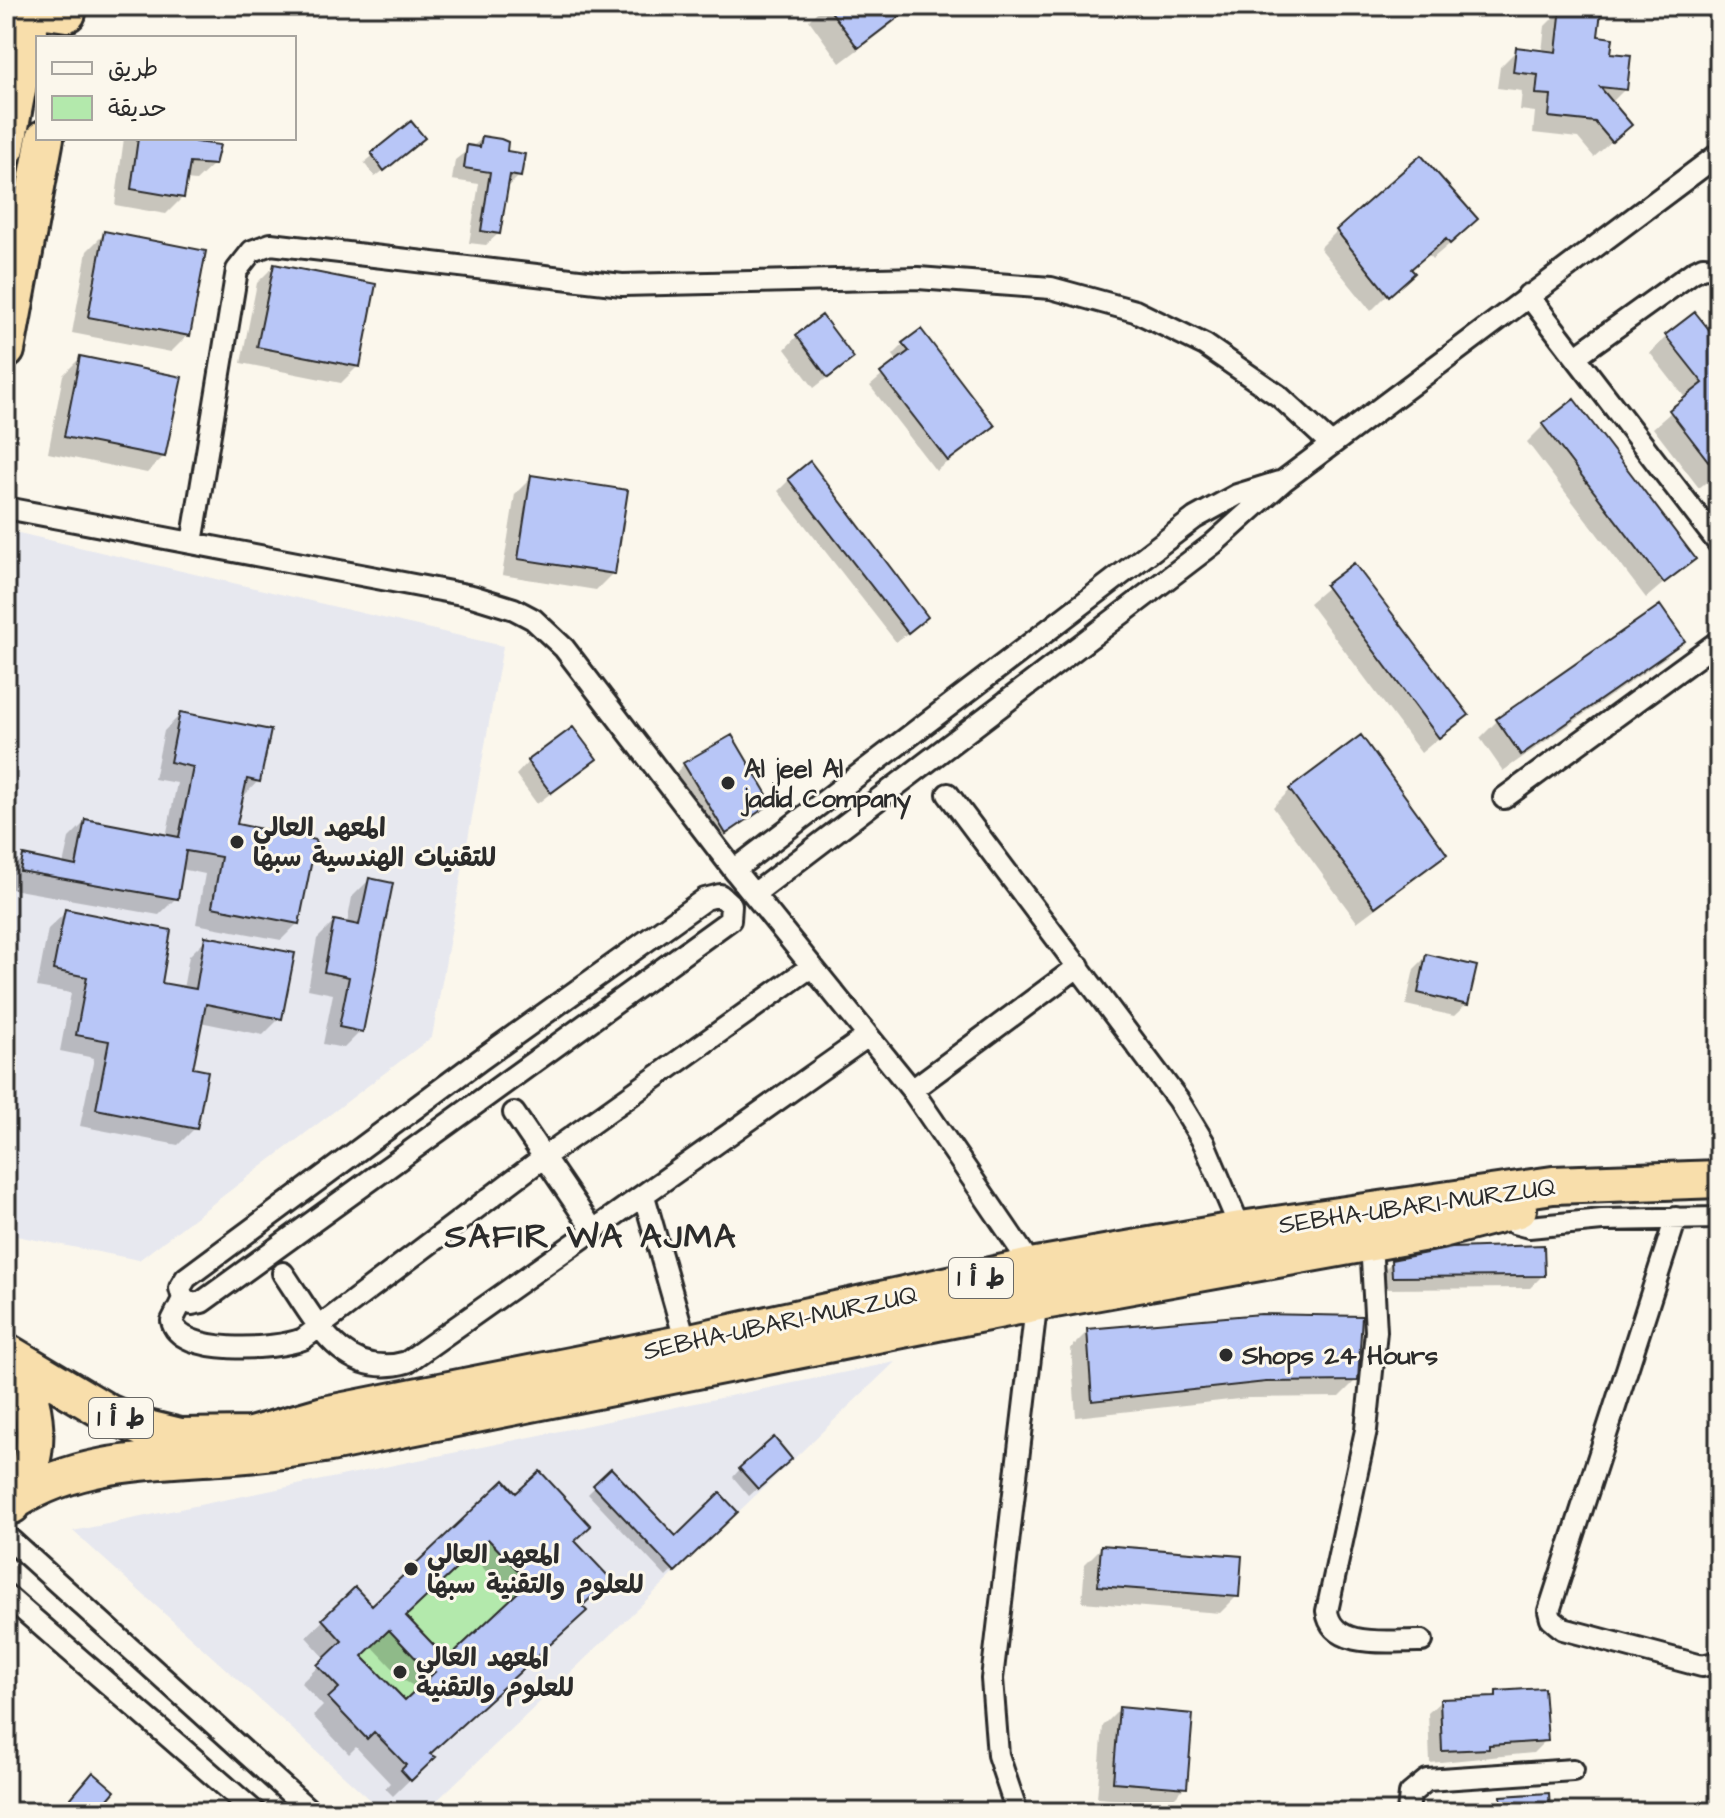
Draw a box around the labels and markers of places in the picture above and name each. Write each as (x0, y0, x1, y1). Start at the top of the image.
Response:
place label: Al jeel Al jadid Company (740, 751, 912, 820)
marker: Al jeel Al jadid Company (719, 774, 737, 792)
place label: المعهد العالي للتقنيات الهندسية سبها (253, 810, 496, 876)
marker: المعهد العالي للتقنيات الهندسية سبها (228, 833, 246, 851)
place label: Shops 24 Hours (1241, 1338, 1438, 1374)
marker: Shops 24 Hours (1217, 1346, 1235, 1364)
place label: المعهد العالي للعلوم والتقنية سبها (427, 1537, 644, 1604)
marker: المعهد العالي للعلوم والتقنية سبها (402, 1560, 420, 1578)
place label: المعهد العالي للعلوم والتقنية (416, 1640, 574, 1707)
marker: المعهد العالي للعلوم والتقنية (391, 1663, 409, 1681)

